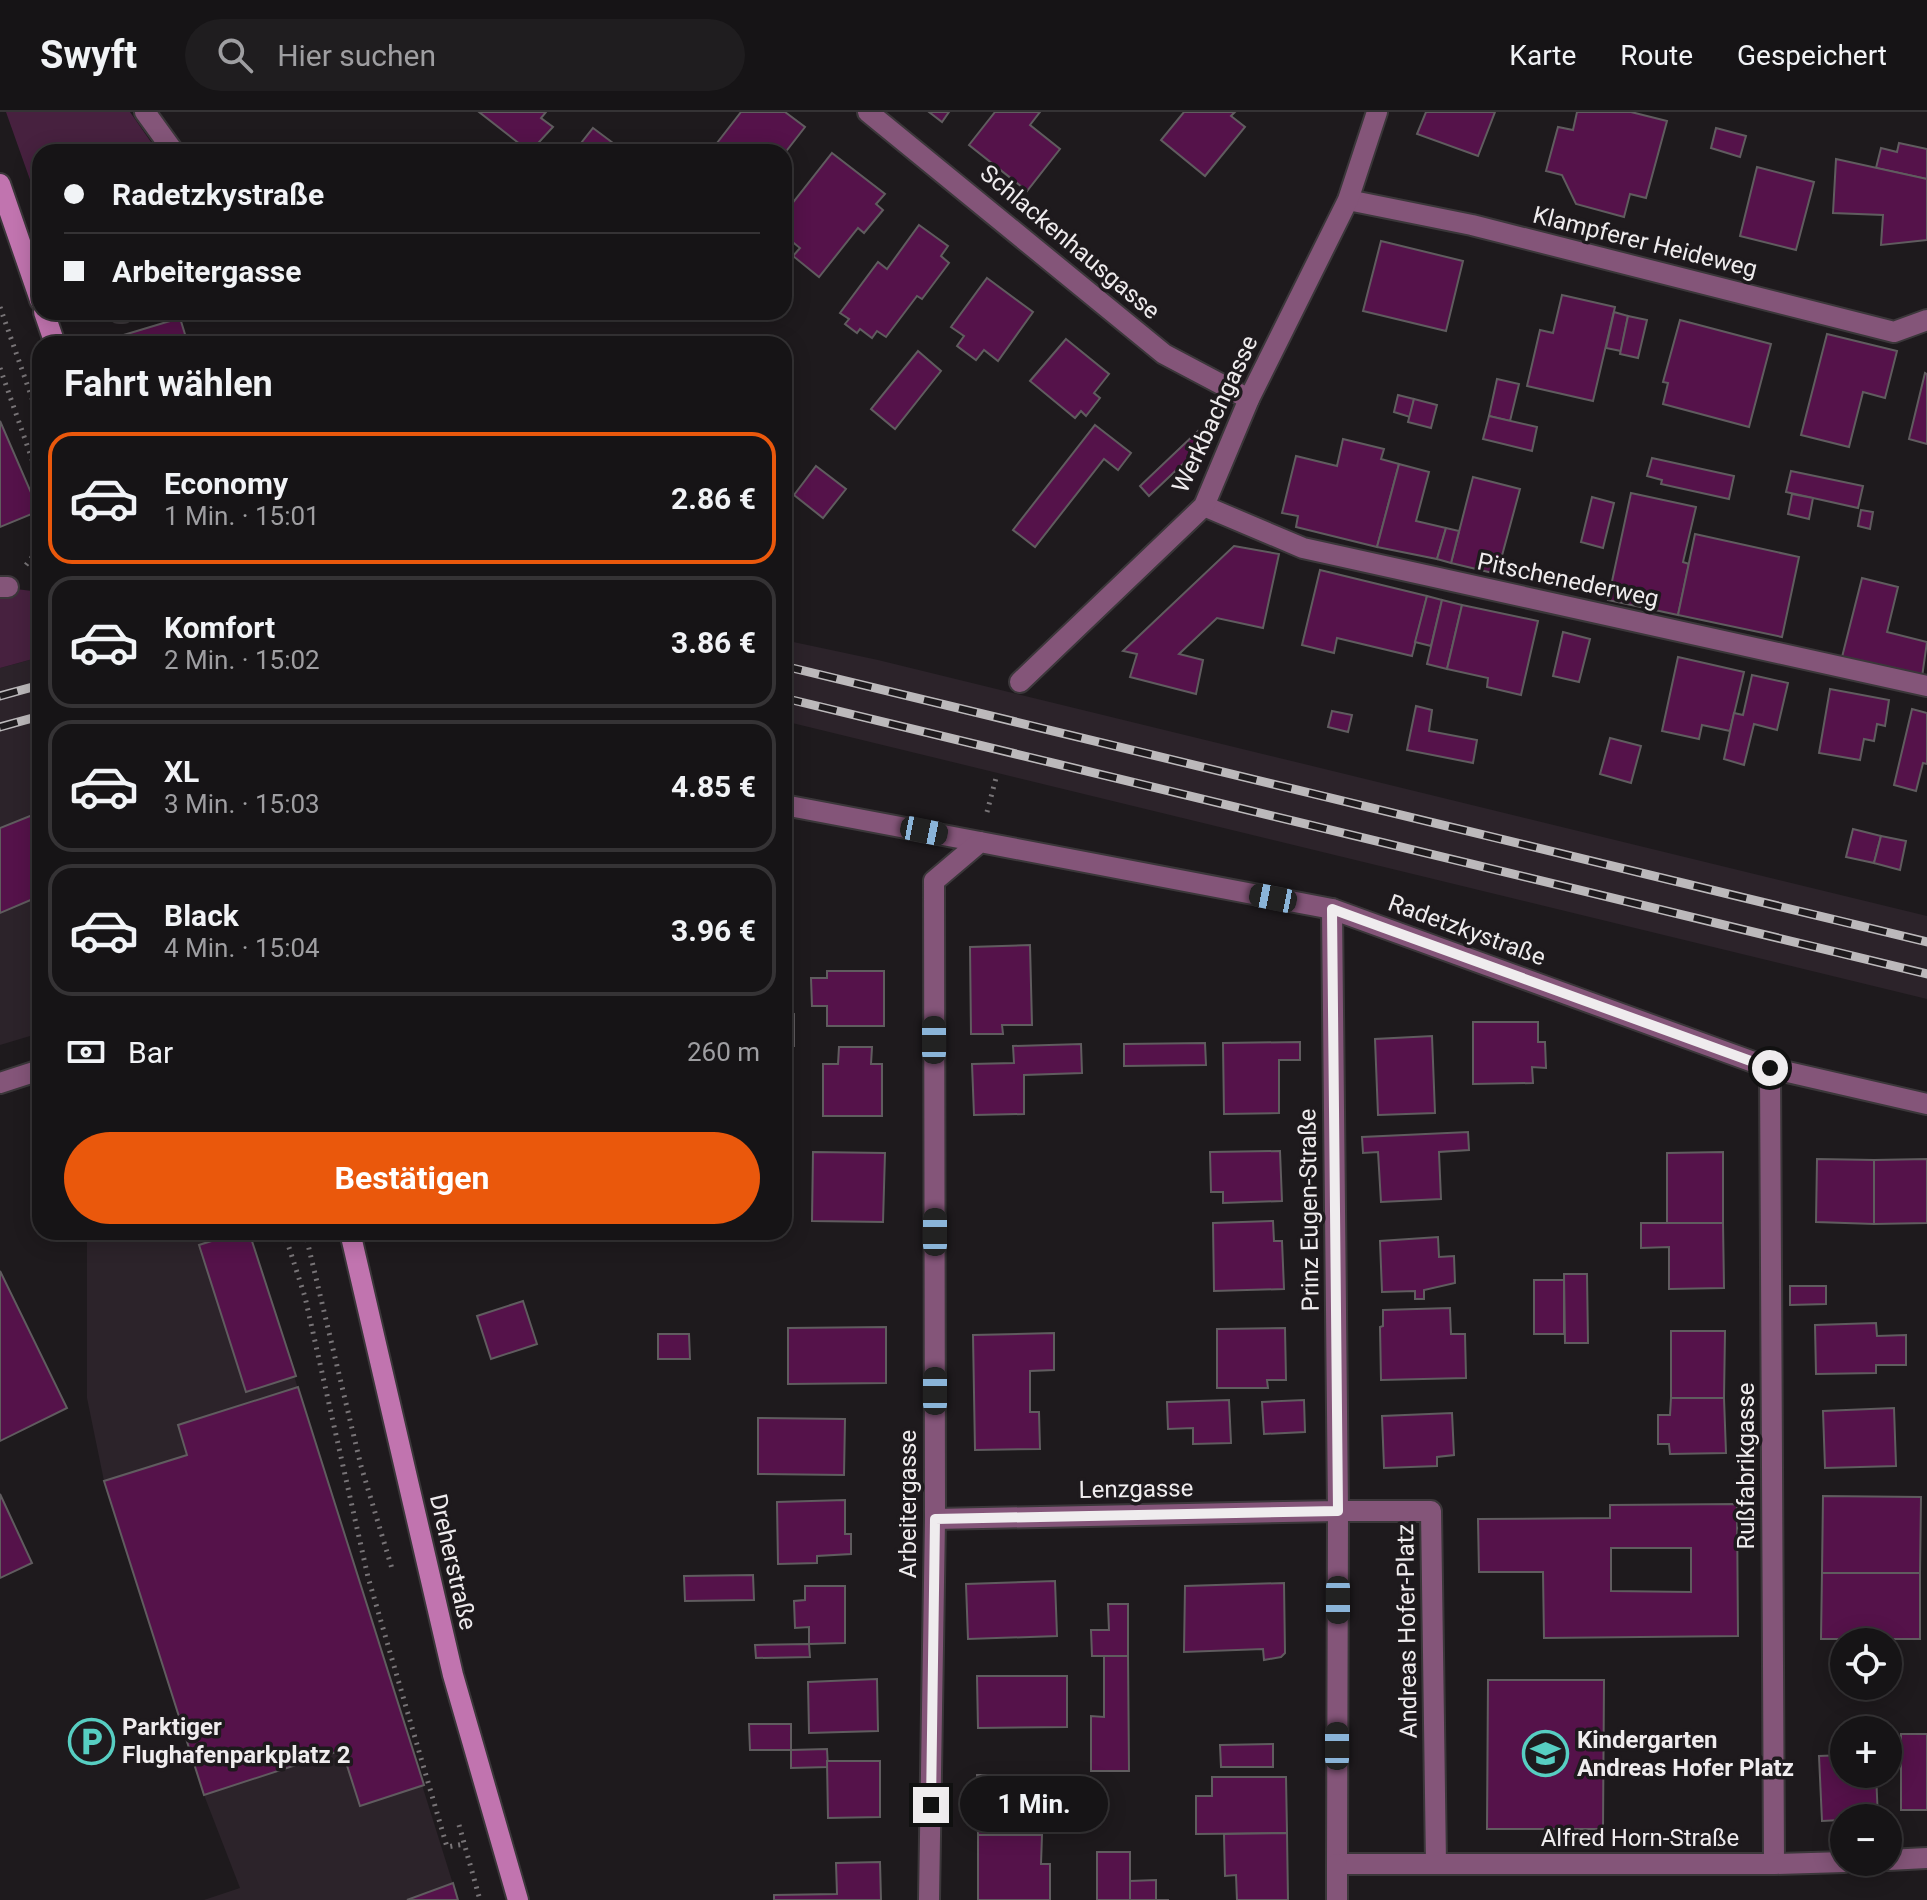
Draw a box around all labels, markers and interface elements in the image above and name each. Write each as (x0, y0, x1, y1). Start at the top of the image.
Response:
search box (185, 19, 745, 91)
text: Swyft (40, 33, 137, 77)
icon: search (213, 33, 257, 77)
text: Hier suchen (277, 38, 436, 73)
text: Karte (1509, 39, 1576, 72)
text: Route (1620, 39, 1693, 72)
text: Gespeichert (1737, 39, 1887, 72)
street label: Schlackenhausgasse (975, 159, 1165, 325)
text: Radetzkystraße (112, 177, 324, 212)
street label: Klampferer Heideweg (1530, 201, 1760, 283)
text: Arbeitergasse (112, 254, 301, 289)
street label: Werkbachgasse (1166, 331, 1264, 497)
text: Fahrt wählen (64, 363, 273, 405)
icon: car (68, 462, 140, 534)
text: Economy (164, 466, 288, 501)
text: 2.86 € (671, 481, 756, 516)
text: 1 Min. · 15:01 (164, 501, 320, 531)
street label: Pitschenederweg (1475, 547, 1661, 613)
icon: car (68, 606, 140, 678)
text: Komfort (164, 610, 275, 645)
text: 3.86 € (671, 625, 756, 660)
text: 2 Min. · 15:02 (164, 645, 320, 675)
icon: car (68, 750, 140, 822)
text: XL (164, 754, 199, 789)
text: 4.85 € (671, 769, 756, 804)
text: 3 Min. · 15:03 (164, 789, 320, 819)
car (898, 815, 950, 847)
car (1247, 882, 1299, 914)
street label: Radetzkystraße (1385, 889, 1549, 971)
icon: car (68, 894, 140, 966)
text: Black (164, 898, 239, 933)
text: 3.96 € (671, 913, 756, 948)
text: 4 Min. · 15:04 (164, 933, 320, 963)
car (922, 1016, 946, 1064)
icon: cash (64, 1030, 108, 1074)
text: Bar (128, 1035, 173, 1070)
text: 260 m (687, 1037, 760, 1067)
route start (1752, 1050, 1788, 1086)
street label: Prinz Eugen-Straße (1293, 1108, 1325, 1312)
button: Bestätigen (64, 1132, 760, 1224)
car (923, 1208, 947, 1256)
car (923, 1367, 947, 1415)
street label: Rußfabrikgasse (1732, 1382, 1760, 1550)
street label: Arbeitergasse (894, 1430, 922, 1578)
street label: Lenzgasse (1078, 1474, 1194, 1504)
street label: Dreherstraße (424, 1491, 482, 1633)
street label: Andreas Hofer-Platz (1391, 1523, 1423, 1739)
car (1326, 1576, 1350, 1624)
map controls (1830, 1628, 1902, 1876)
button: locate (1830, 1628, 1902, 1700)
place label: Parktiger Flughafenparkplatz 2 (122, 1713, 350, 1769)
button: + (1830, 1716, 1902, 1788)
parking icon: Parktiger Flughafenparkplatz 2 (67, 1717, 115, 1765)
car (1325, 1722, 1349, 1770)
place label: Kindergarten Andreas Hofer Platz (1577, 1726, 1794, 1782)
school or university icon: Kindergarten Andreas Hofer Platz (1522, 1730, 1570, 1778)
callout: 1 Min. (959, 1777, 1107, 1833)
route end (913, 1787, 949, 1823)
text: 1 Min. (997, 1789, 1071, 1819)
button: − (1830, 1804, 1902, 1876)
street label: Alfred Horn-Straße (1541, 1824, 1739, 1852)

